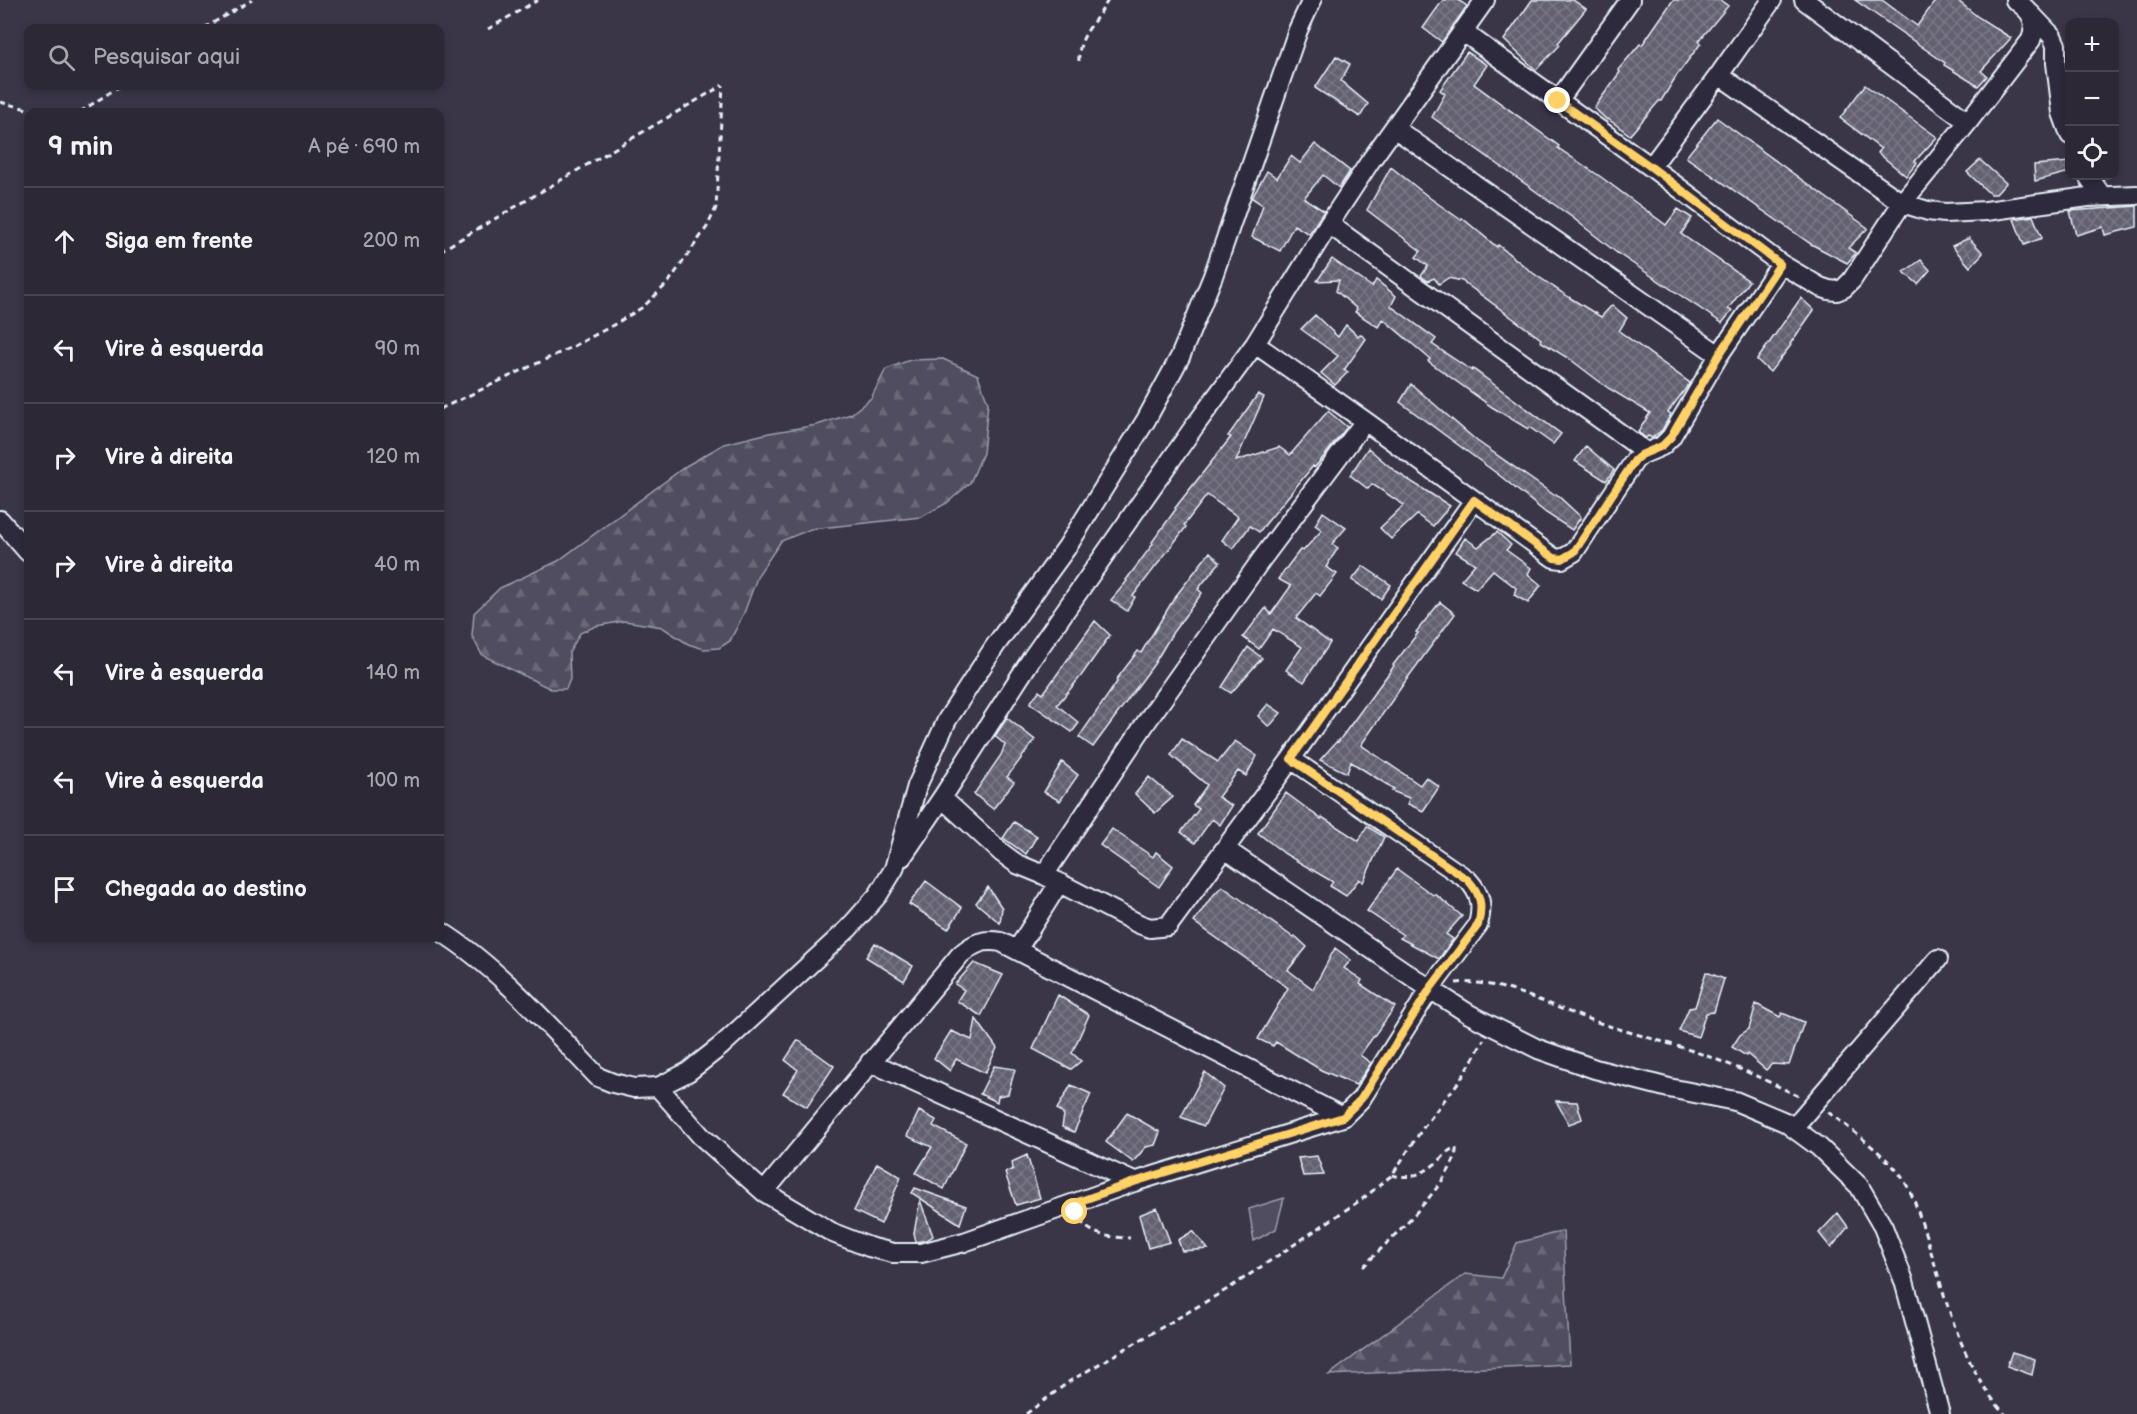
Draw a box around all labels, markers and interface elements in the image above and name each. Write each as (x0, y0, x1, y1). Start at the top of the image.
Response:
map controls (2065, 18, 2119, 180)
button: + (2065, 18, 2119, 72)
search box (24, 24, 444, 90)
icon: search (45, 41, 78, 74)
text: Pesquisar aqui (93, 44, 240, 71)
button: − (2065, 72, 2119, 126)
route end (1544, 87, 1570, 113)
button: locate (2065, 126, 2119, 180)
text: 9 min (48, 132, 113, 163)
text: A pé · 690 m (308, 135, 420, 159)
icon: ahead (48, 225, 81, 258)
text: Siga em frente (105, 228, 253, 255)
text: 200 m (363, 229, 420, 253)
icon: left (48, 333, 81, 366)
text: Vire à esquerda (105, 336, 264, 363)
text: 90 m (375, 337, 420, 361)
icon: right (48, 441, 81, 474)
text: Vire à direita (105, 444, 233, 471)
text: 120 m (367, 445, 420, 469)
icon: right (48, 549, 81, 582)
text: Vire à direita (105, 552, 233, 579)
text: 40 m (374, 553, 420, 577)
icon: left (48, 657, 81, 690)
text: Vire à esquerda (105, 660, 264, 687)
text: 140 m (366, 661, 420, 685)
icon: left (48, 765, 81, 798)
text: Vire à esquerda (105, 768, 264, 795)
text: 100 m (367, 769, 420, 793)
icon: arrive (48, 873, 81, 906)
text: Chegada ao destino (105, 876, 307, 903)
route start (1061, 1198, 1087, 1224)

